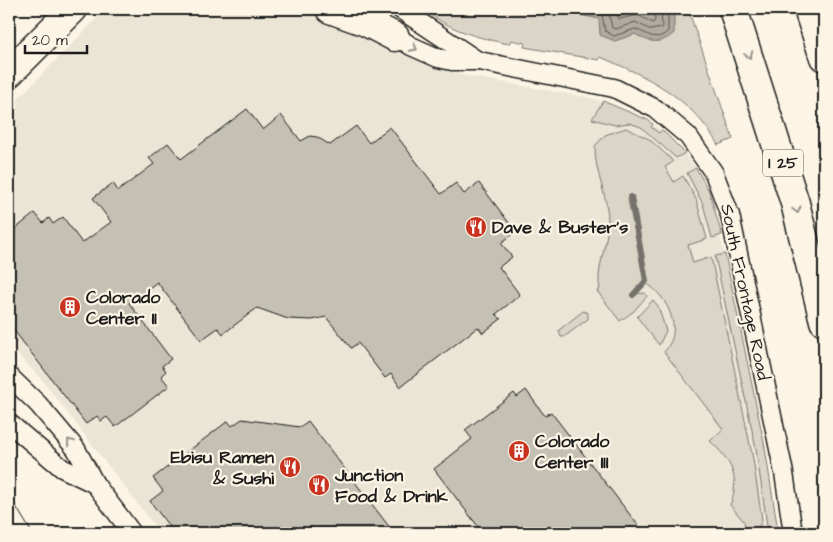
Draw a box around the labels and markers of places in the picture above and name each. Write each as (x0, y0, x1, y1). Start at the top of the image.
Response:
restaurant icon: Dave & Buster's (464, 215, 488, 239)
place label: Dave & Buster's (492, 215, 628, 240)
place label: Colorado Center II (86, 285, 161, 331)
building icon: Colorado Center II (58, 295, 82, 319)
place label: Colorado Center III (535, 429, 610, 475)
building icon: Colorado Center III (507, 439, 531, 463)
place label: Ebisu Ramen & Sushi (170, 445, 274, 491)
restaurant icon: Ebisu Ramen & Sushi (278, 455, 302, 479)
place label: Junction Food & Drink (334, 463, 449, 509)
restaurant icon: Junction Food & Drink (307, 473, 331, 497)

